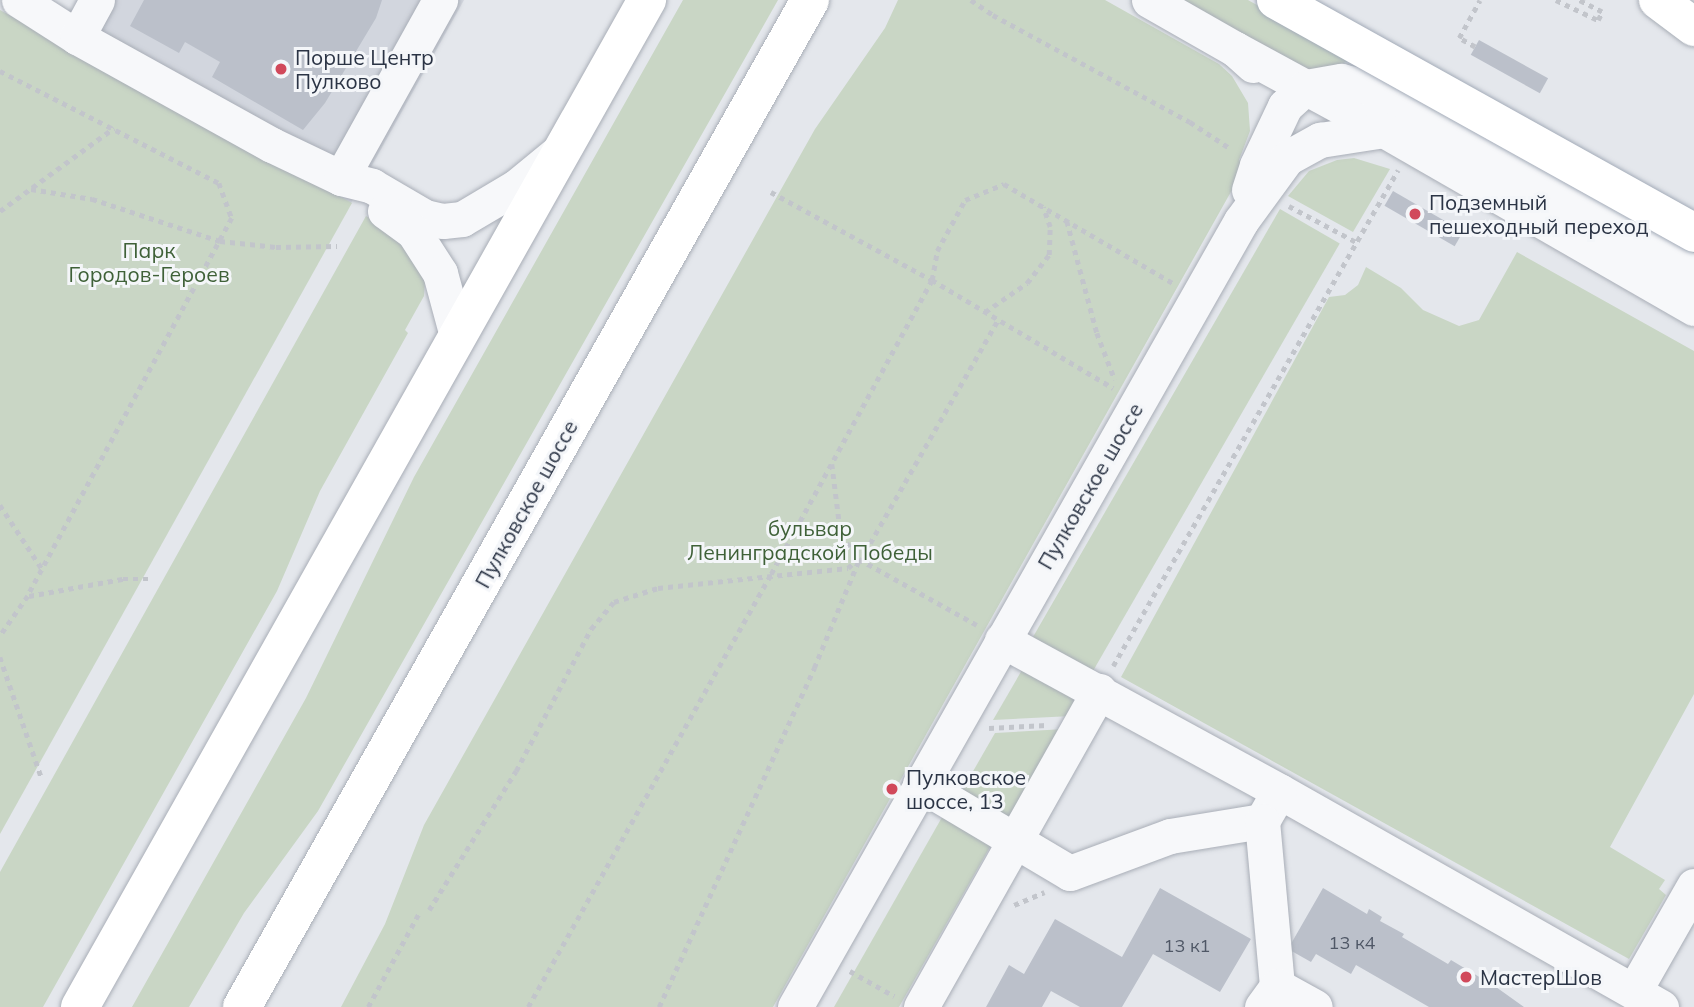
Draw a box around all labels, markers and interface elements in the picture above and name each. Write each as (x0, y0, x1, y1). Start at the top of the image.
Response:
place label: Порше Центр Пулково (295, 44, 434, 94)
marker: Порше Центр Пулково (273, 61, 289, 77)
place label: Подземный пешеходный переход (1429, 189, 1649, 239)
marker: Подземный пешеходный переход (1407, 206, 1423, 222)
park label: Парк Городов-Героев (68, 237, 230, 287)
street label: Пулковское шоссе (1032, 398, 1148, 574)
street label: Пулковское шоссе (469, 416, 583, 592)
park label: бульвар Ленинградской Победы (687, 515, 933, 565)
place label: Пулковское шоссе, 13 (906, 764, 1026, 814)
marker: Пулковское шоссе, 13 (884, 781, 900, 797)
house number: 13 к4 (1329, 932, 1375, 954)
house number: 13 к1 (1164, 935, 1210, 957)
place label: МастерШов (1480, 964, 1602, 990)
marker: МастерШов (1458, 969, 1474, 985)

